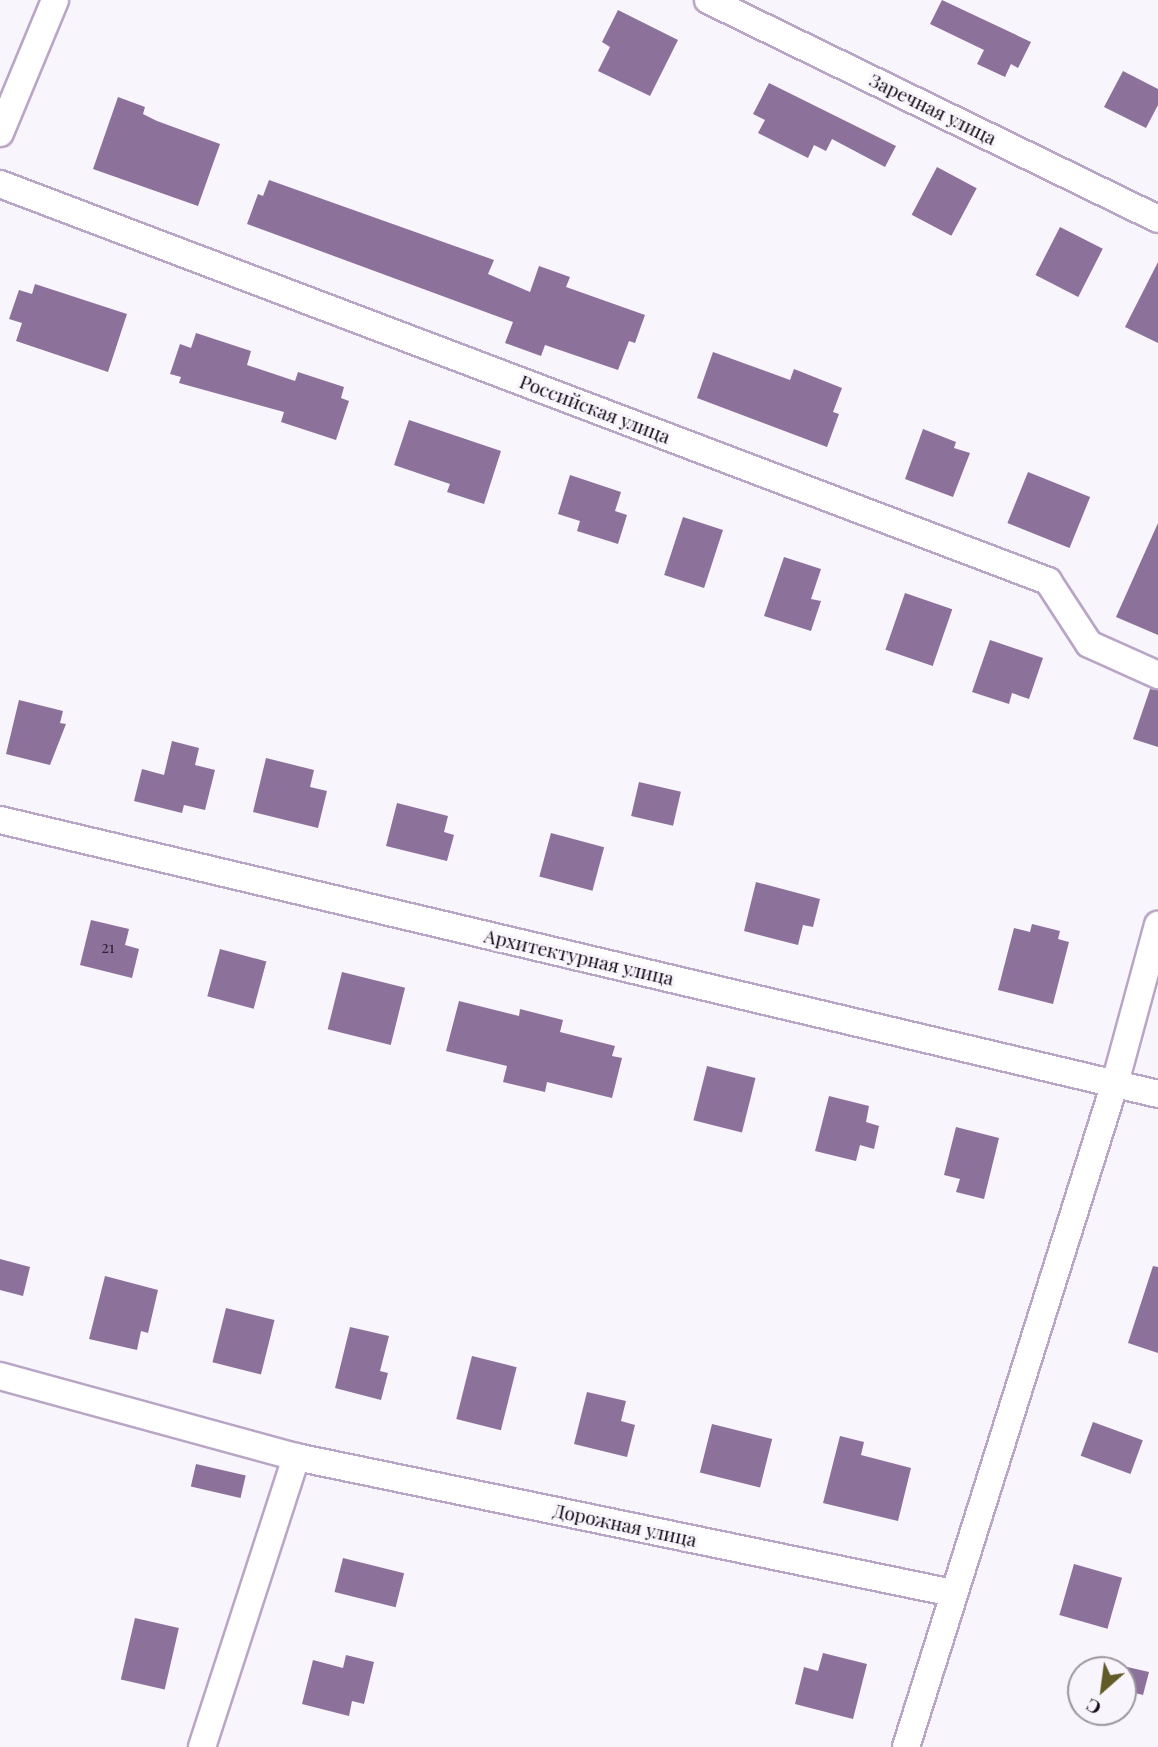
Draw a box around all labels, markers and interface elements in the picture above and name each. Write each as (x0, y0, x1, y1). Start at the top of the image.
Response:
street label: Заречная улица (866, 68, 1000, 150)
street label: Российская улица (517, 370, 673, 448)
street label: Архитектурная улица (482, 924, 676, 990)
house number: 21 (101, 937, 115, 957)
street label: Дорожная улица (551, 1499, 699, 1551)
north arrow (1067, 1656, 1137, 1726)
text: С (1081, 1693, 1105, 1722)

